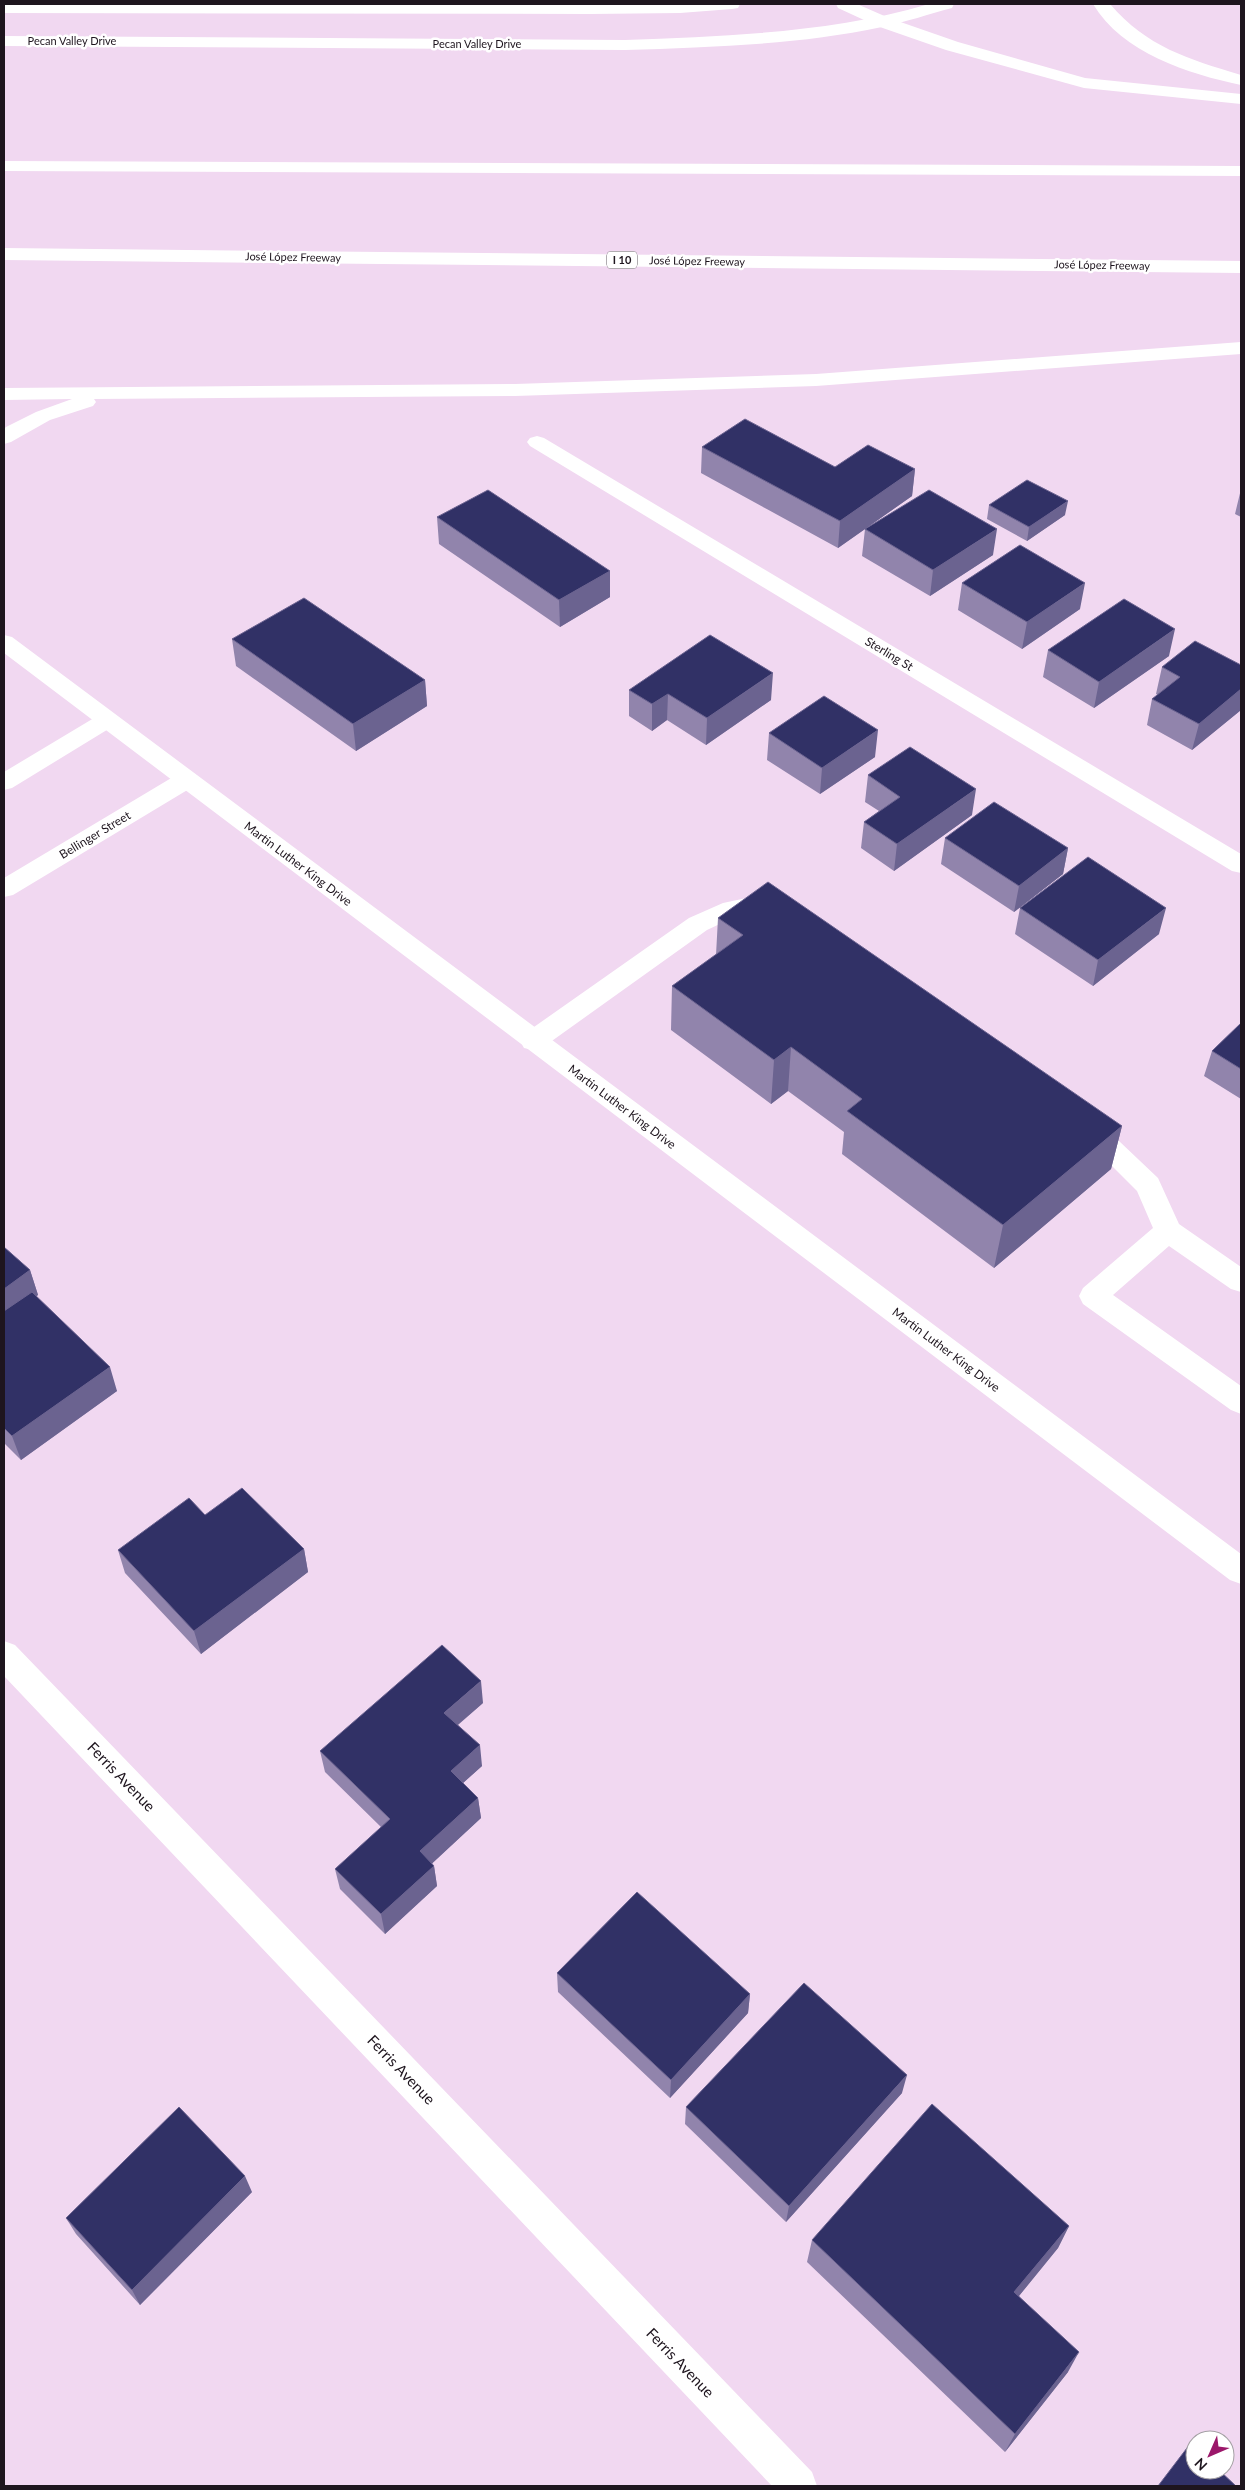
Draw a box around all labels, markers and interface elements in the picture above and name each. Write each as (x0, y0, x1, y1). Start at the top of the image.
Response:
street label: Pecan Valley Drive (28, 34, 117, 47)
street label: Pecan Valley Drive (433, 37, 522, 50)
street label: José López Freeway (245, 249, 341, 264)
road number: I 10 (607, 252, 637, 268)
street label: José López Freeway (649, 253, 745, 268)
street label: José López Freeway (1054, 257, 1150, 272)
street label: Sterling St (862, 633, 917, 674)
street label: Bellinger Street (56, 807, 134, 862)
street label: Martin Luther King Drive (242, 818, 355, 909)
street label: Martin Luther King Drive (566, 1061, 679, 1152)
street label: Martin Luther King Drive (890, 1304, 1003, 1395)
street label: Ferris Avenue (84, 1738, 159, 1815)
street label: Ferris Avenue (364, 2031, 439, 2108)
street label: Ferris Avenue (643, 2324, 718, 2401)
north arrow (1185, 2430, 1235, 2480)
text: N (1191, 2455, 1210, 2474)

